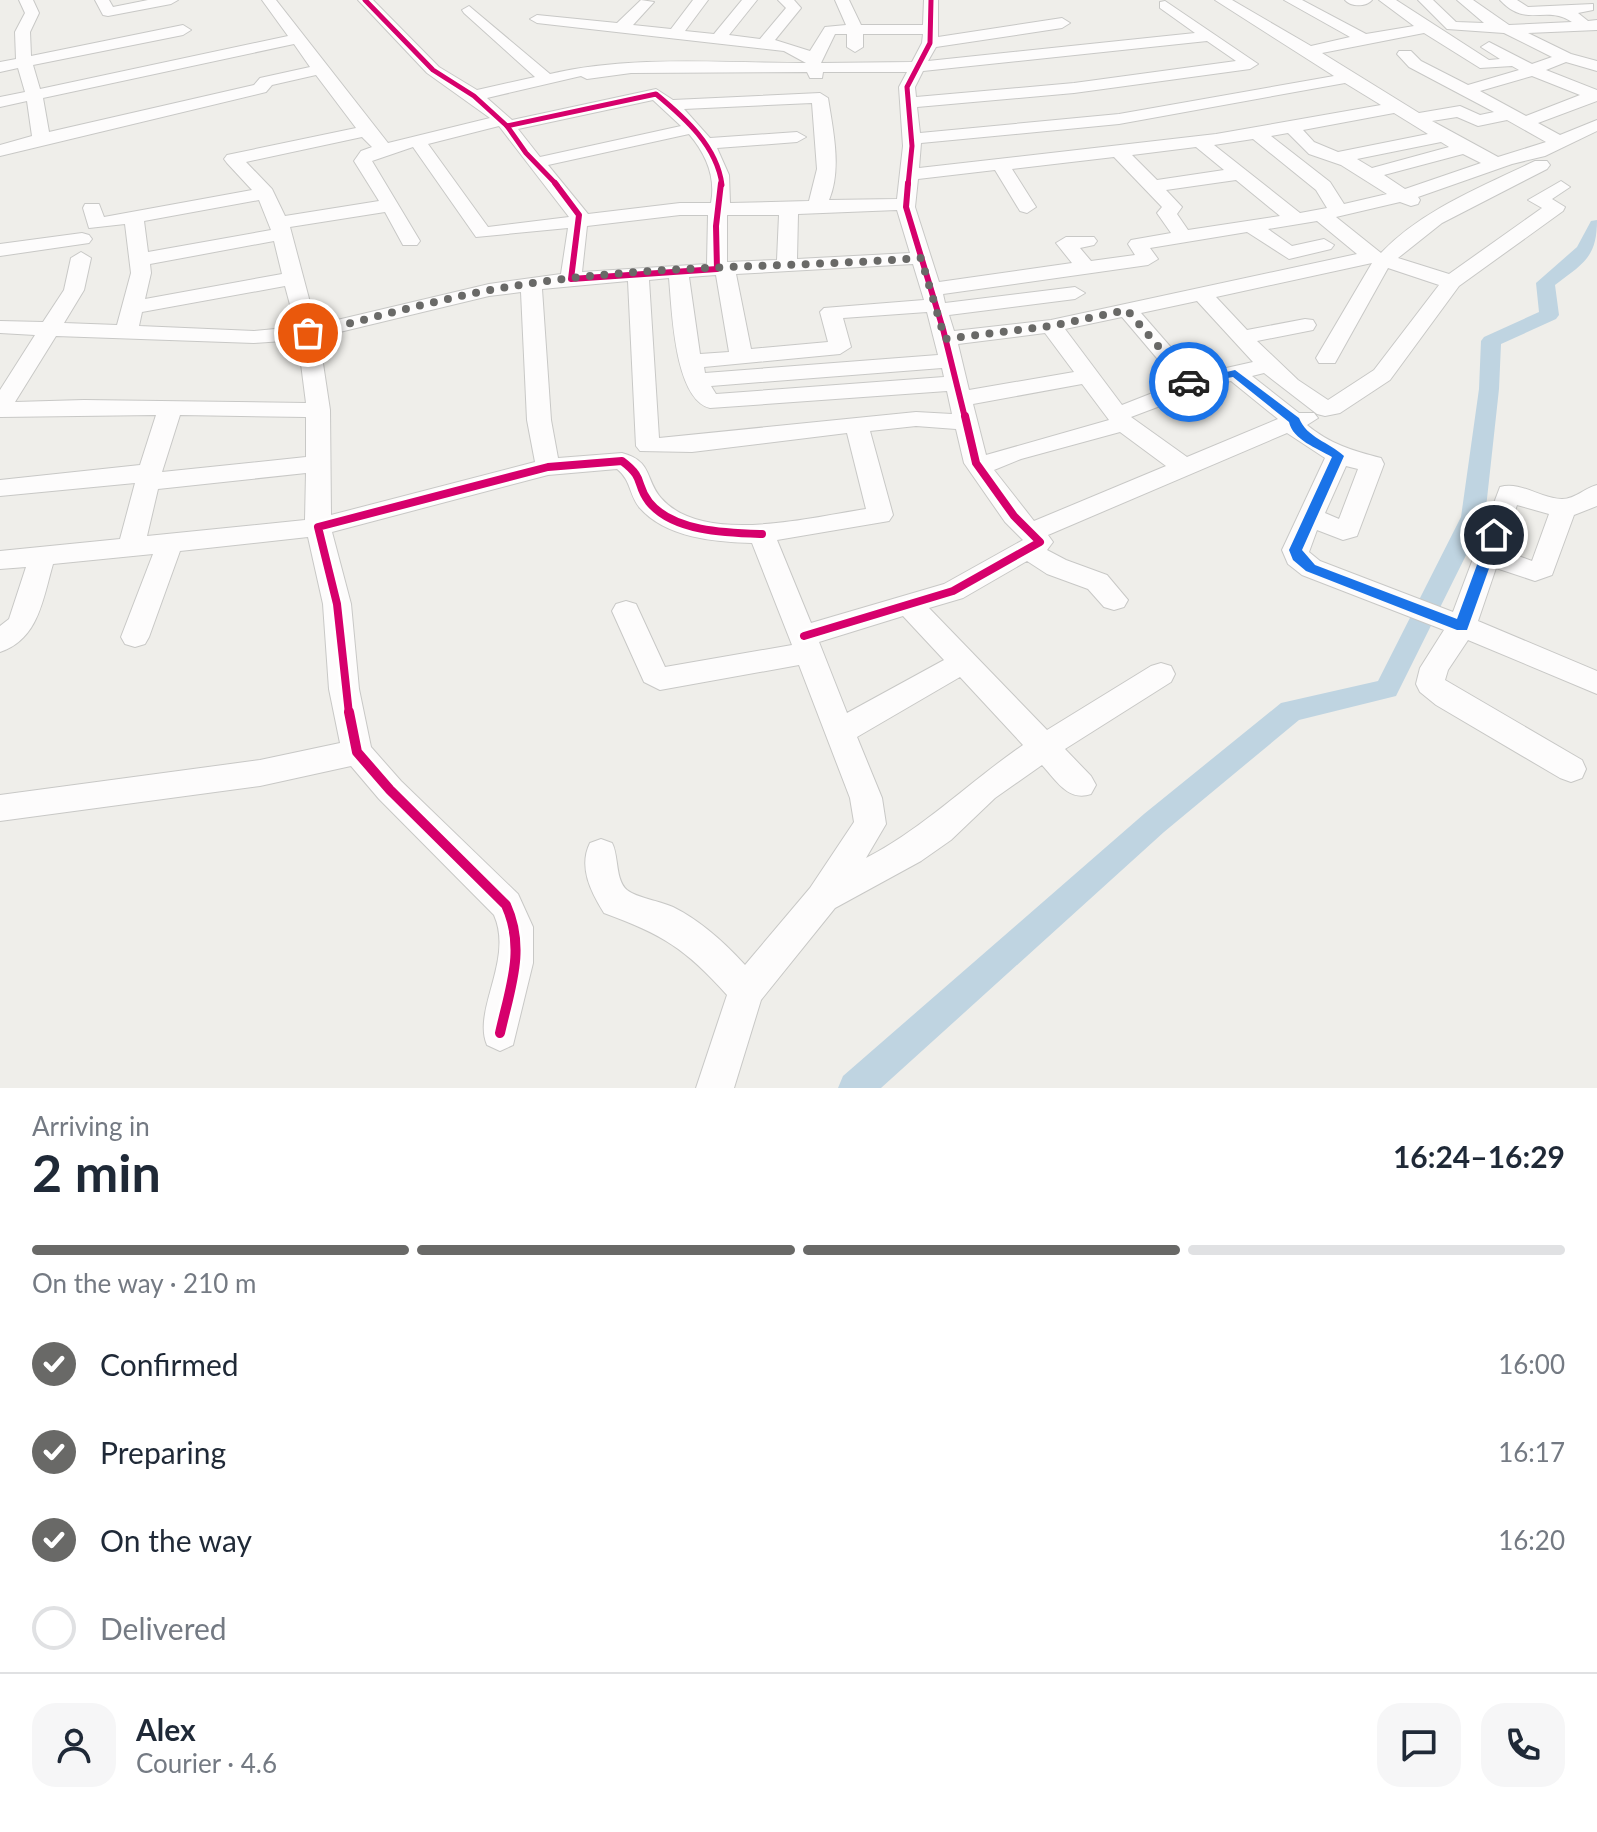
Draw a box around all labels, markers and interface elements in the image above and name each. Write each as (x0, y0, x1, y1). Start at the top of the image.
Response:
pin (274, 299, 342, 367)
icon: bag (286, 311, 330, 355)
courier (1149, 342, 1229, 422)
icon: car (1167, 360, 1211, 404)
pin (1460, 501, 1528, 569)
icon: home (1472, 513, 1516, 557)
text: Arriving in (32, 1110, 150, 1142)
text: 16:24–16:29 (1393, 1138, 1565, 1174)
text: 2 min (32, 1141, 161, 1203)
text: On the way · 210 m (32, 1267, 256, 1299)
icon: check (32, 1342, 76, 1386)
text: Confirmed (100, 1346, 239, 1382)
text: 16:00 (1498, 1348, 1565, 1380)
icon: check (32, 1430, 76, 1474)
text: Preparing (100, 1434, 226, 1470)
text: 16:17 (1498, 1436, 1565, 1468)
icon: check (32, 1518, 76, 1562)
text: On the way (100, 1522, 252, 1558)
text: 16:20 (1498, 1524, 1565, 1556)
text: Delivered (100, 1610, 227, 1646)
button: person (32, 1703, 116, 1787)
button: chat (1377, 1703, 1461, 1787)
button: phone (1481, 1703, 1565, 1787)
text: Alex (136, 1711, 196, 1747)
text: Courier · 4.6 (136, 1747, 277, 1779)

